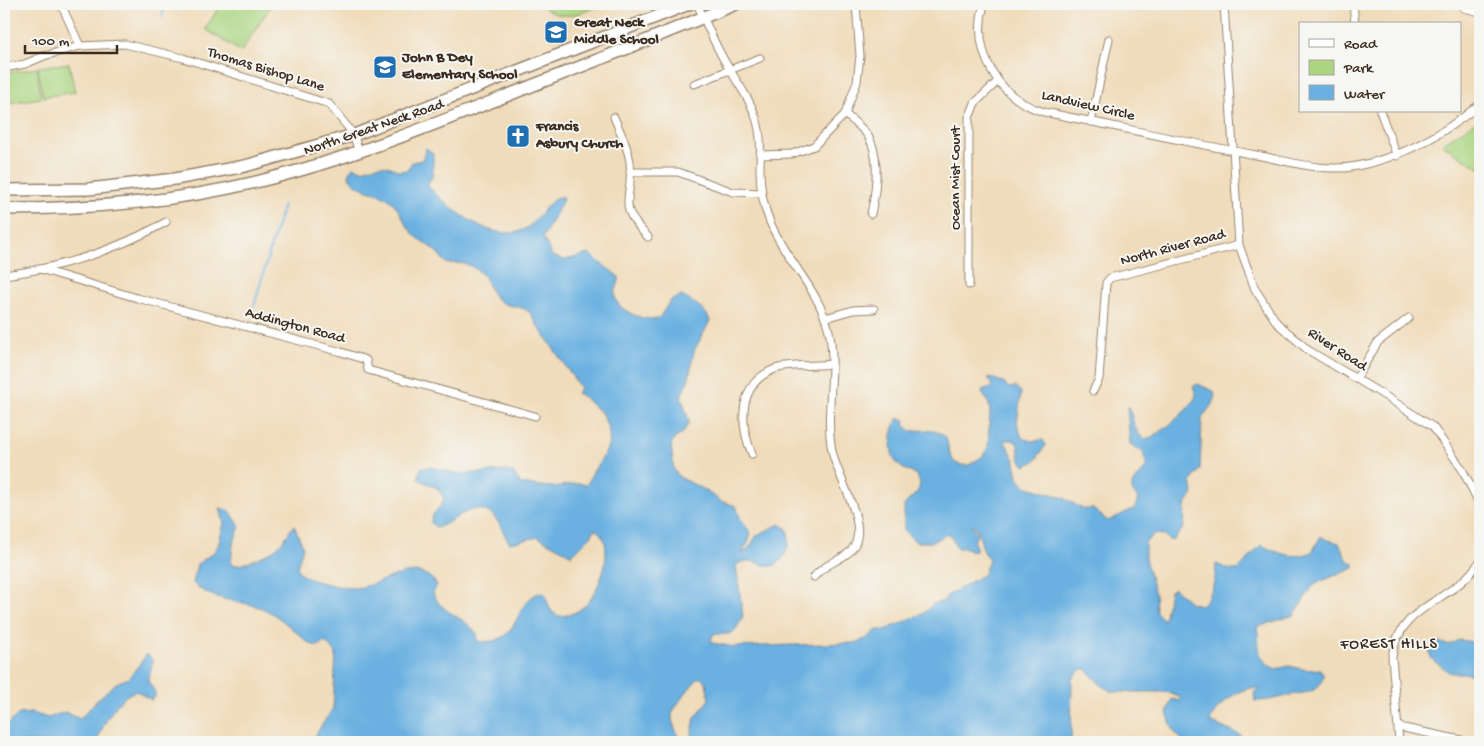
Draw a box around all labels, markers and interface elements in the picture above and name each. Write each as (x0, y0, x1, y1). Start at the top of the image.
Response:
place label: Great Neck Middle School (574, 14, 660, 49)
school or university icon: Great Neck Middle School (543, 19, 569, 45)
scale bar (25, 22, 118, 54)
legend (1299, 22, 1462, 112)
text: 100 m (31, 33, 70, 51)
text: Road (1344, 36, 1378, 54)
street label: Thomas Bishop Lane (204, 43, 327, 96)
place label: John B Dey Elementary School (401, 49, 518, 84)
school or university icon: John B Dey Elementary School (372, 54, 398, 80)
text: Park (1343, 60, 1374, 78)
text: Water (1344, 86, 1386, 104)
street label: Landview Circle (1040, 87, 1137, 126)
street label: North Great Neck Road (302, 95, 447, 160)
place label: Francis Asbury Church (535, 118, 623, 153)
church icon: Francis Asbury Church (505, 123, 531, 149)
street label: Ocean Mist Court (947, 124, 965, 230)
street label: North River Road (1119, 225, 1229, 271)
street label: Addington Road (243, 304, 348, 348)
street label: River Road (1304, 324, 1371, 376)
district label: FOREST HILLS (1339, 636, 1438, 655)

